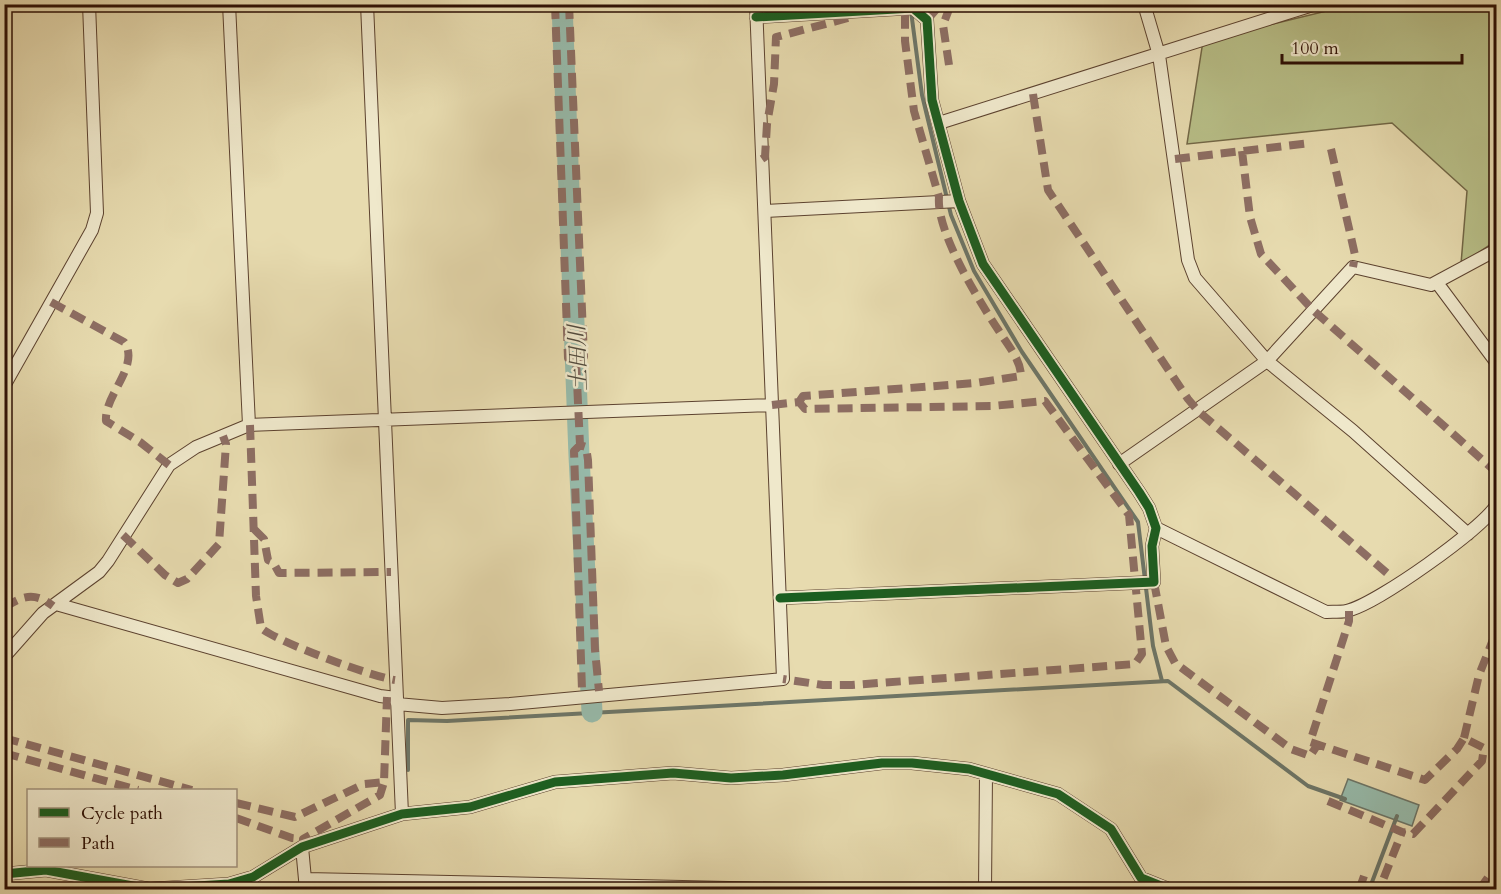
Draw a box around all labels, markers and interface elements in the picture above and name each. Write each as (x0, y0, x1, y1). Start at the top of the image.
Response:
scale bar (1282, 27, 1462, 65)
text: 100 m (1291, 36, 1339, 61)
water label: 土田川 (562, 322, 594, 391)
legend (27, 789, 237, 867)
text: Cycle path (81, 801, 163, 826)
text: Path (81, 831, 115, 856)

